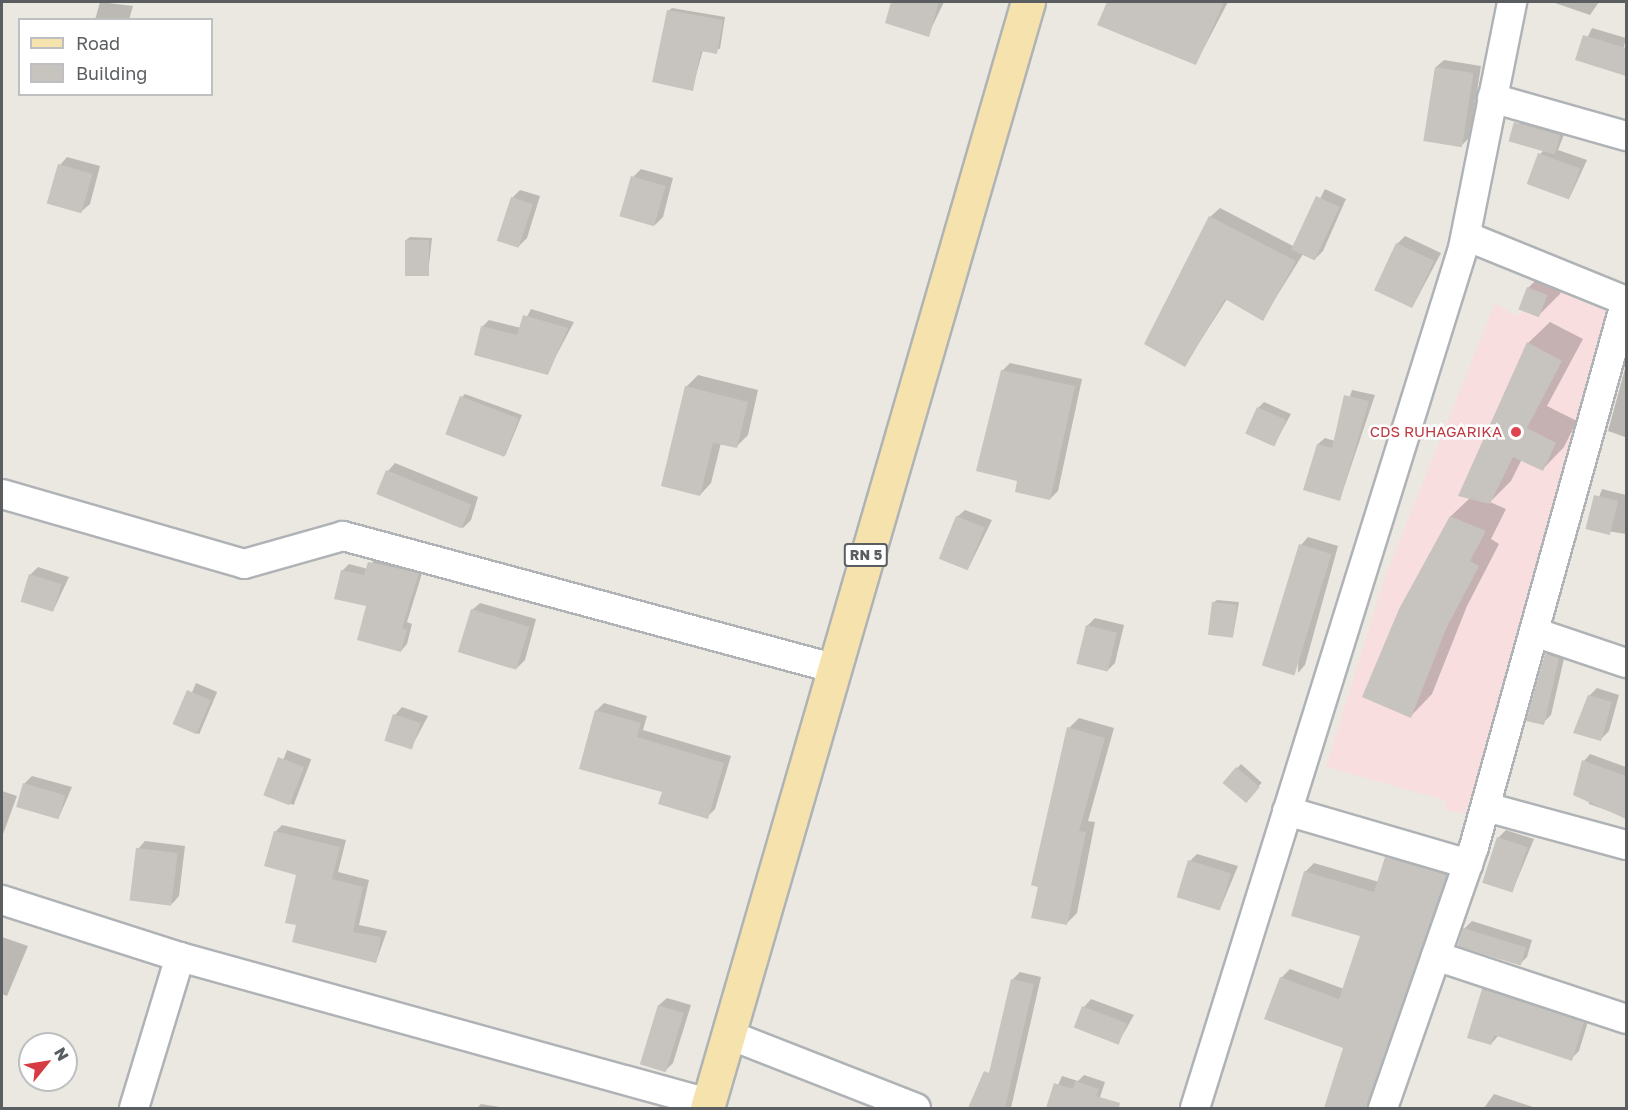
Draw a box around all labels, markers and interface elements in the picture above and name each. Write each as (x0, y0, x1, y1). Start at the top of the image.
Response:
legend (18, 18, 213, 96)
text: Road (76, 32, 120, 54)
text: Building (76, 62, 147, 84)
place label: CDS RUHAGARIKA (1370, 423, 1502, 441)
marker: CDS RUHAGARIKA (1507, 423, 1525, 441)
road number: RN 5 (844, 544, 888, 566)
north arrow (18, 1032, 78, 1092)
text: N (50, 1044, 74, 1064)

